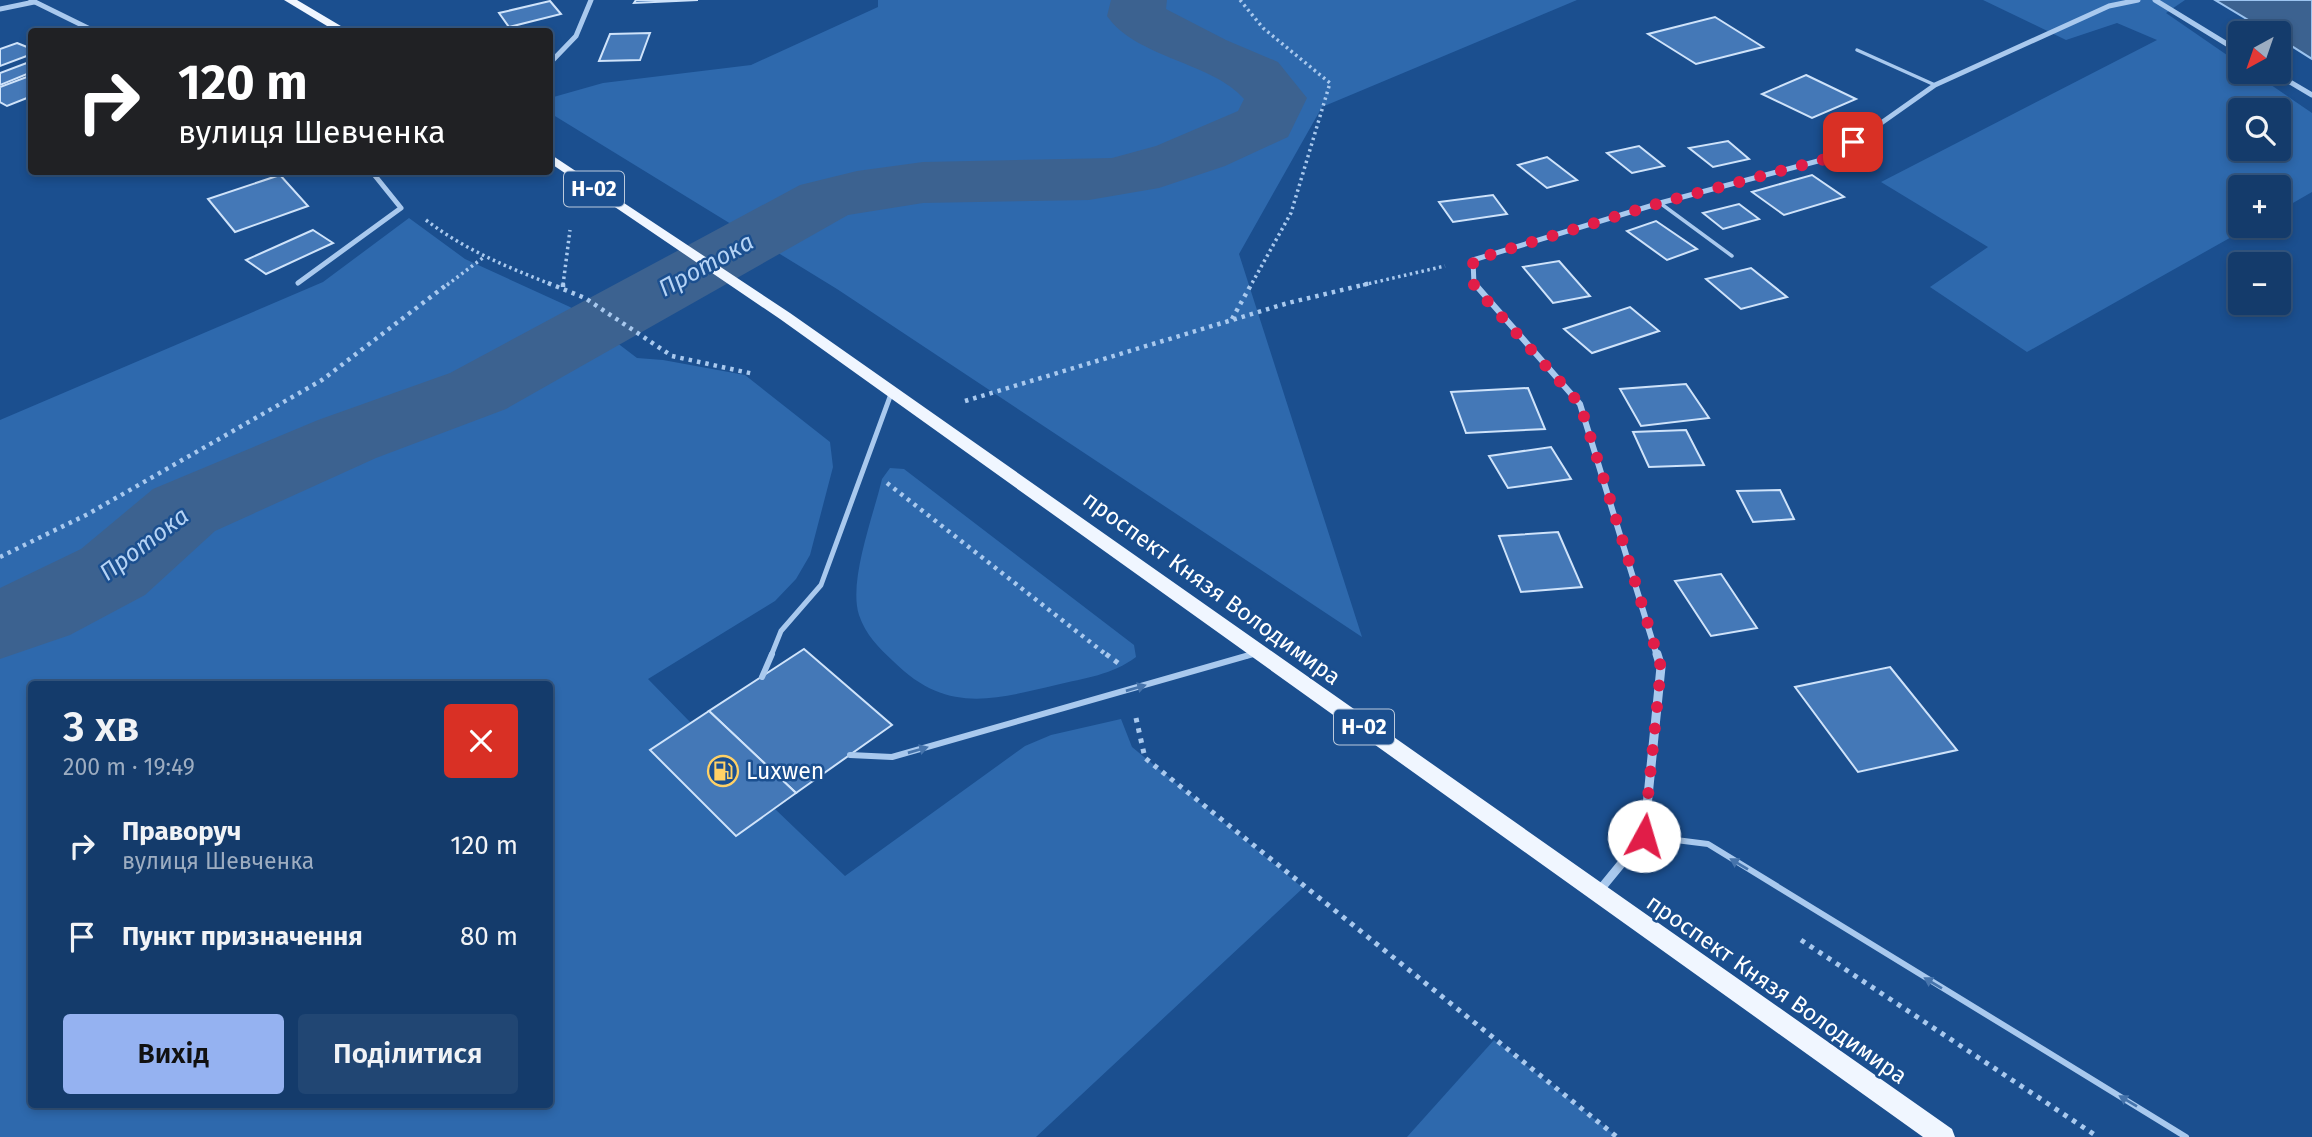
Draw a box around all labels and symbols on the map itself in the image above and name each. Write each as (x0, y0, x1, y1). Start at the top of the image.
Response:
north arrow (2228, 21, 2291, 84)
pin (1823, 112, 1883, 172)
road number: Н-02 (564, 172, 624, 206)
water label: Протока (654, 227, 758, 303)
street label: проспект Князя Володимира (1078, 485, 1346, 691)
water label: Протока (94, 501, 194, 587)
one-way arrow (1126, 682, 1147, 692)
road number: Н-02 (1334, 710, 1394, 744)
one-way arrow (907, 744, 928, 754)
fuel station icon: Luxwen (706, 754, 740, 788)
place label: Luxwen (746, 757, 824, 785)
position arrow (1607, 799, 1681, 873)
one-way arrow (1730, 857, 1749, 870)
street label: проспект Князя Володимира (1641, 888, 1913, 1090)
one-way arrow (1924, 976, 1943, 989)
one-way arrow (2118, 1095, 2137, 1108)

